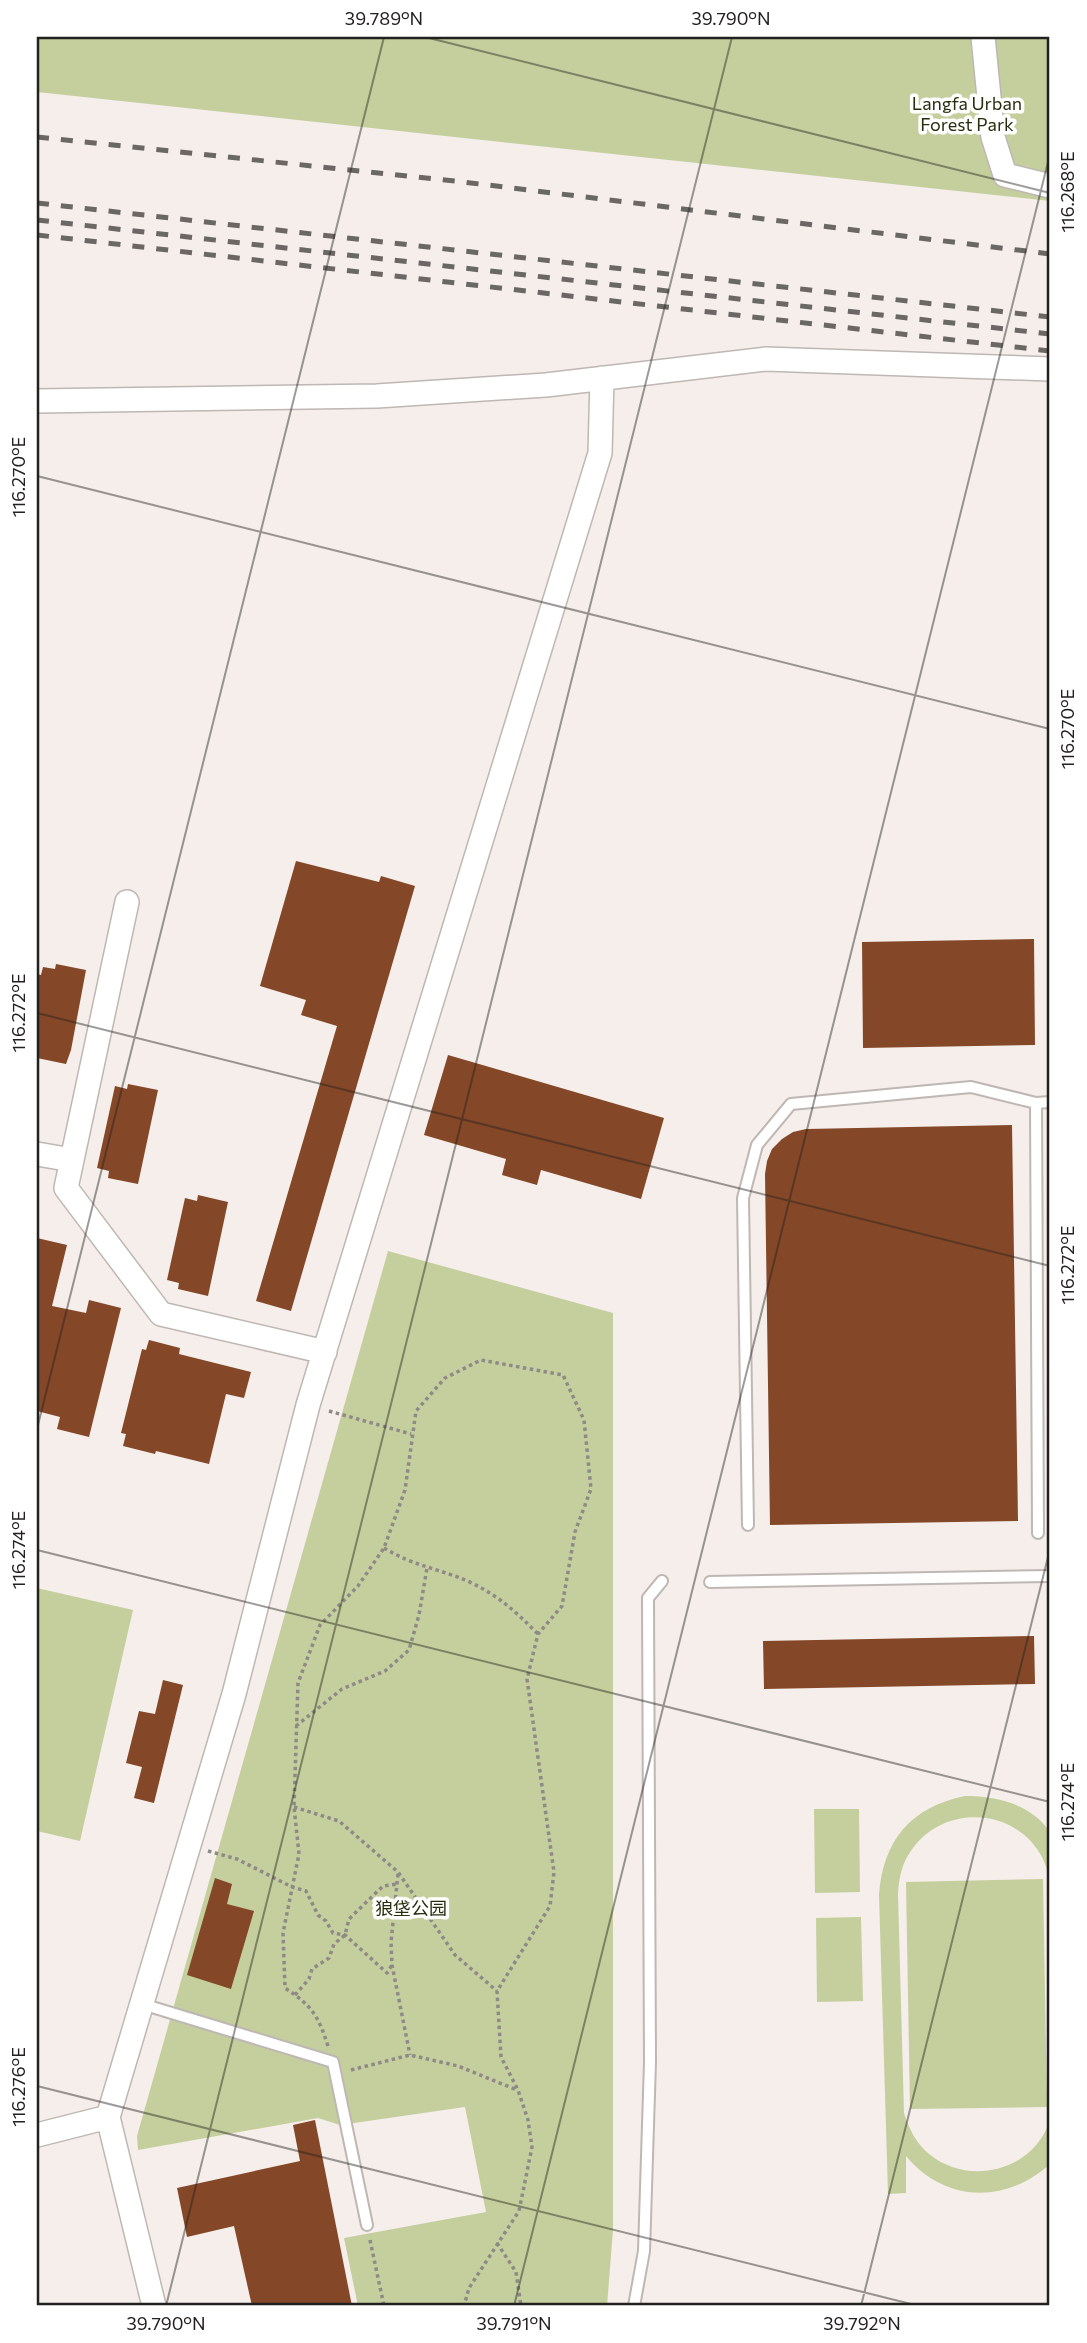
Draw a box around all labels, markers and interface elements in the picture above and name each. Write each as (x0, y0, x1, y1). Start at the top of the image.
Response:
text: 39.789°N (345, 7, 423, 29)
text: 39.790°N (691, 7, 771, 29)
park label: Langfa Urban Forest Park (912, 92, 1022, 135)
text: 116.268°E (1056, 151, 1078, 233)
text: 116.270°E (7, 437, 29, 517)
text: 116.270°E (1056, 689, 1078, 769)
text: 116.272°E (7, 974, 29, 1052)
text: 116.272°E (1056, 1226, 1078, 1304)
text: 116.274°E (7, 1511, 29, 1589)
text: 116.274°E (1056, 1763, 1078, 1841)
park label: 狼垡公园 (375, 1897, 447, 1919)
text: 116.276°E (7, 2047, 29, 2127)
text: 39.790°N (126, 2312, 206, 2334)
text: 39.791°N (476, 2312, 552, 2334)
text: 39.792°N (823, 2312, 901, 2334)

